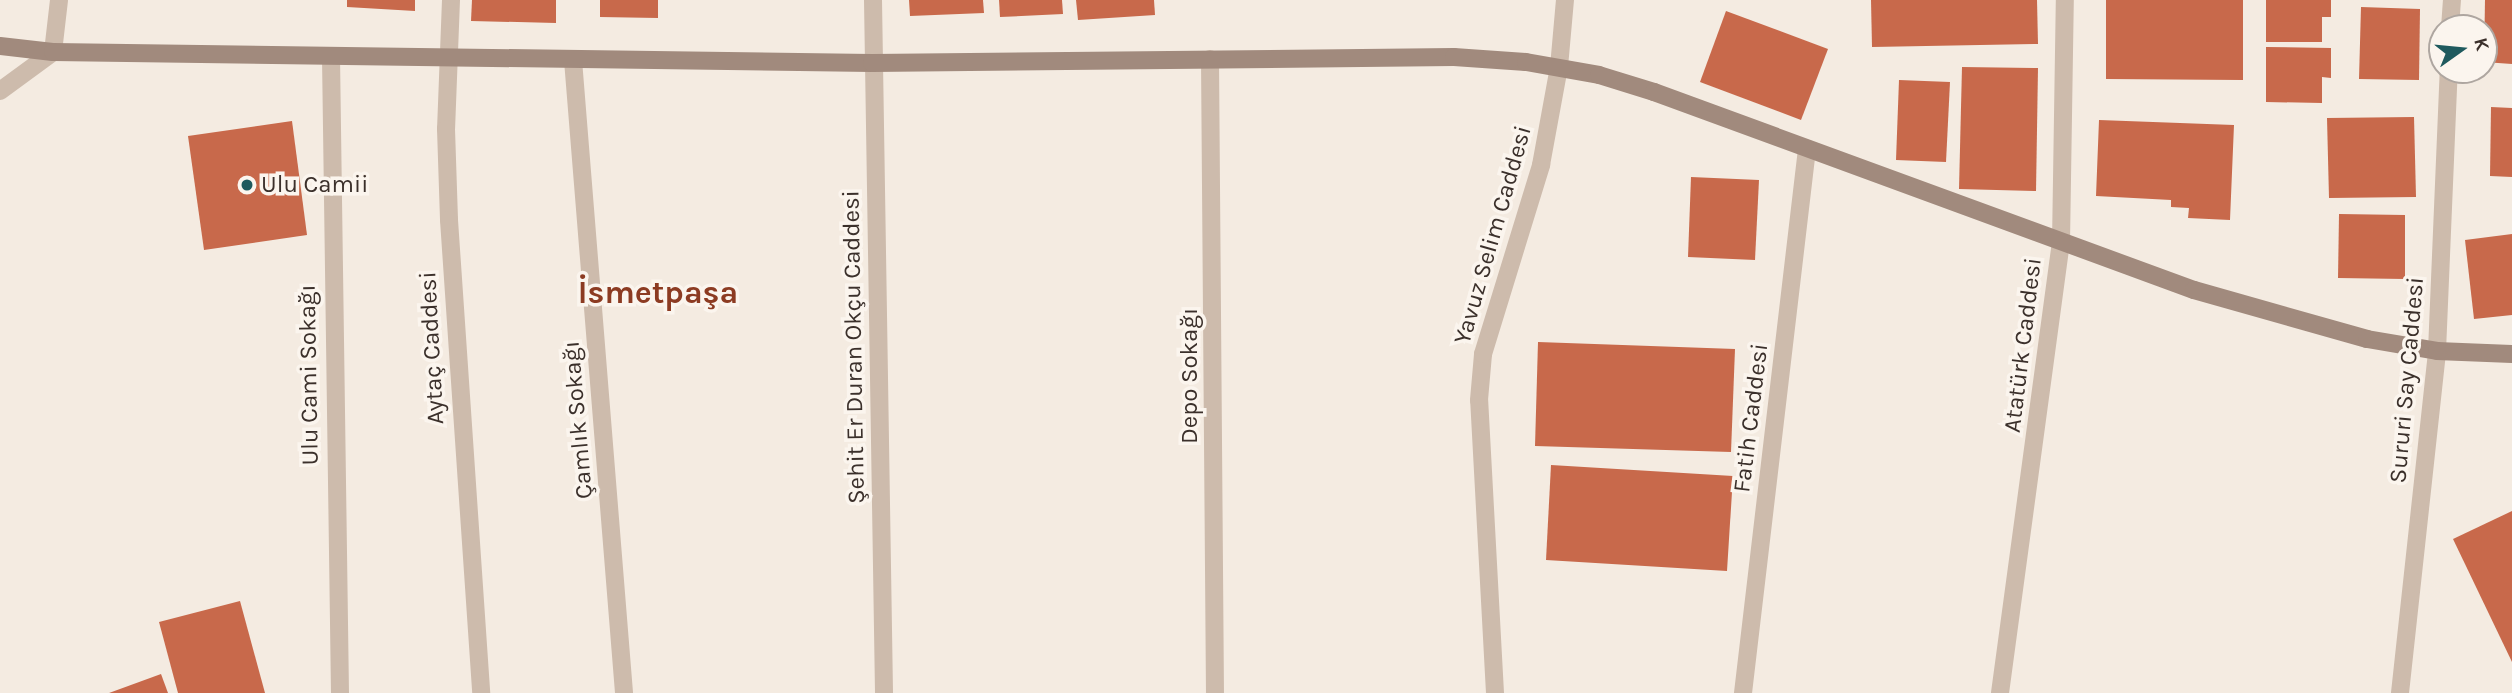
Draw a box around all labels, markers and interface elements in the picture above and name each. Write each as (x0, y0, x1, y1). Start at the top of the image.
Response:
north arrow (2428, 14, 2498, 84)
text: K (2469, 35, 2494, 53)
street label: Yavuz Selim Caddesi (1448, 122, 1538, 348)
place label: Ulu Camii (261, 171, 368, 199)
marker: Ulu Camii (239, 177, 255, 193)
street label: Şehit Er Duran Okçu Caddesi (837, 190, 871, 504)
street label: Atatürk Caddesi (1998, 256, 2048, 434)
street label: Aytaç Caddesi (414, 271, 450, 425)
district label: İsmetpaşa (578, 274, 738, 312)
street label: Sururi Say Caddesi (2384, 276, 2430, 484)
street label: Ulu Cami Sokağı (293, 284, 325, 466)
street label: Depo Sokağı (1176, 308, 1204, 444)
street label: Çamlık Sokağı (557, 340, 599, 500)
street label: Fatih Caddesi (1728, 342, 1774, 494)

